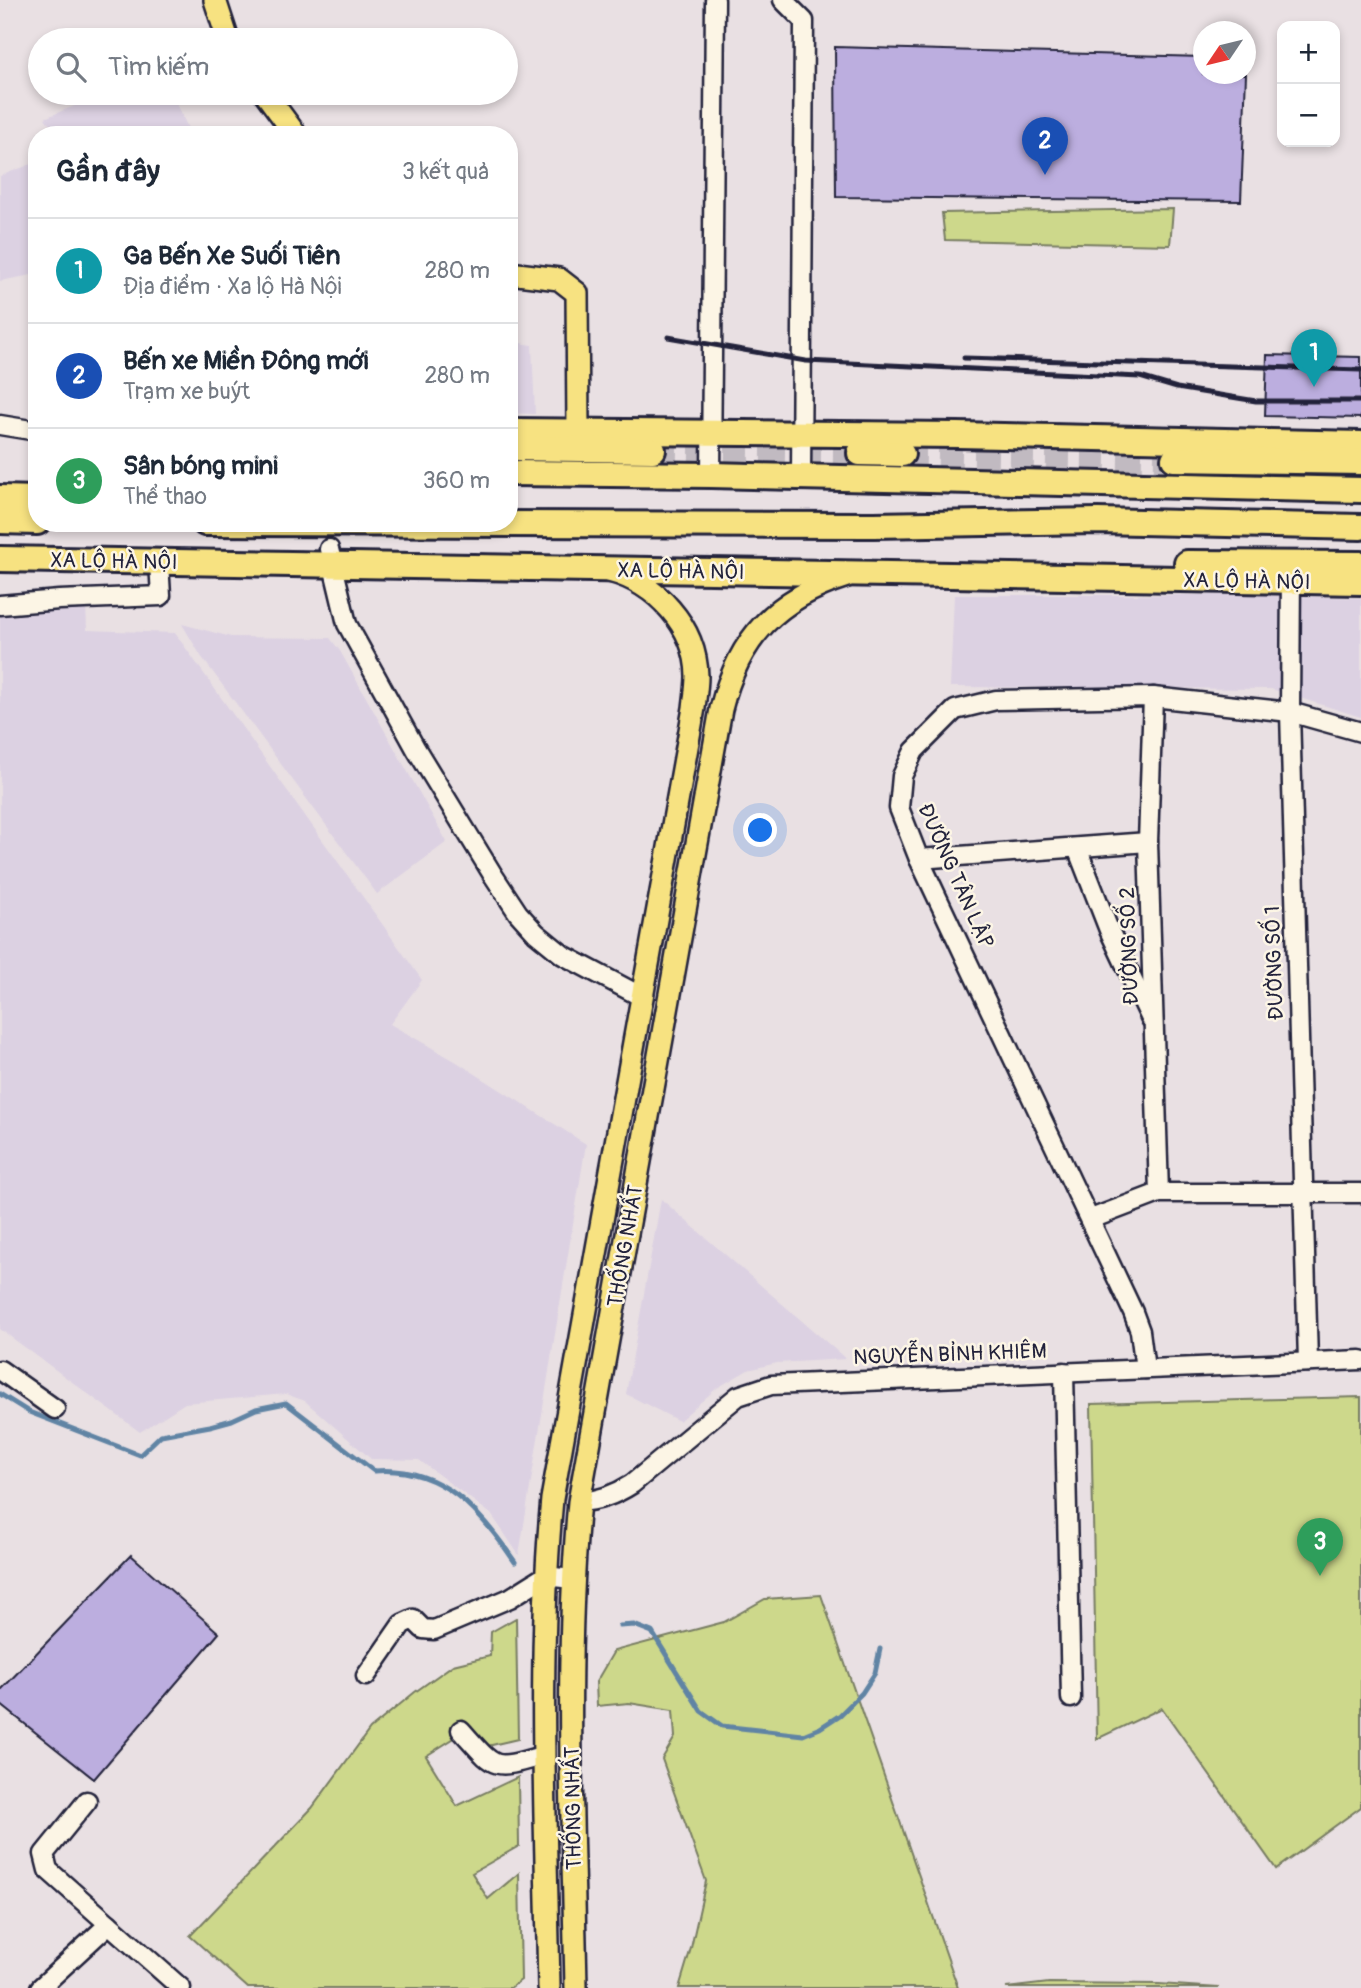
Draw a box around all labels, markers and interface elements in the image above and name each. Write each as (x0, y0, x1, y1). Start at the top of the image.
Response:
north arrow (1193, 21, 1256, 84)
map controls (1277, 21, 1340, 147)
button: + (1277, 21, 1340, 84)
search box (28, 28, 518, 105)
icon: search (52, 48, 90, 86)
text: Tìm kiếm (108, 51, 209, 83)
button: − (1277, 84, 1340, 147)
pin: 2 (1022, 117, 1068, 175)
text: Gần đây (56, 153, 160, 190)
text: 3 kết quả (402, 157, 490, 186)
text: Ga Bến Xe Suối Tiên (123, 240, 340, 272)
text: 1 (75, 256, 84, 285)
text: 280 m (424, 256, 490, 285)
text: Địa điểm · Xa lộ Hà Nội (123, 272, 342, 301)
pin: 1 (1291, 329, 1337, 387)
text: Bến xe Miền Đông mới (123, 345, 368, 377)
text: 2 (73, 361, 85, 390)
text: 280 m (424, 361, 490, 390)
text: Trạm xe buýt (123, 377, 250, 406)
text: Sân bóng mini (123, 450, 278, 482)
text: 3 (73, 466, 85, 495)
text: 360 m (423, 466, 490, 495)
text: Thể thao (123, 482, 207, 511)
street label: XA LỘ HÀ NỘI (50, 546, 178, 576)
street label: XA LỘ HÀ NỘI (617, 556, 745, 586)
street label: XA LỘ HÀ NỘI (1183, 566, 1311, 596)
street label: ĐƯỜNG TÂN LẬP (911, 799, 1000, 953)
your location (743, 813, 777, 847)
street label: ĐƯỜNG SỐ 2 (1110, 887, 1145, 1006)
street label: ĐƯỜNG SỐ 1 (1255, 905, 1290, 1021)
street label: THỐNG NHẤT (598, 1182, 650, 1309)
street label: NGUYỄN BỈNH KHIÊM (853, 1334, 1047, 1371)
pin: 3 (1297, 1518, 1343, 1576)
street label: THỐNG NHẤT (555, 1746, 588, 1870)

